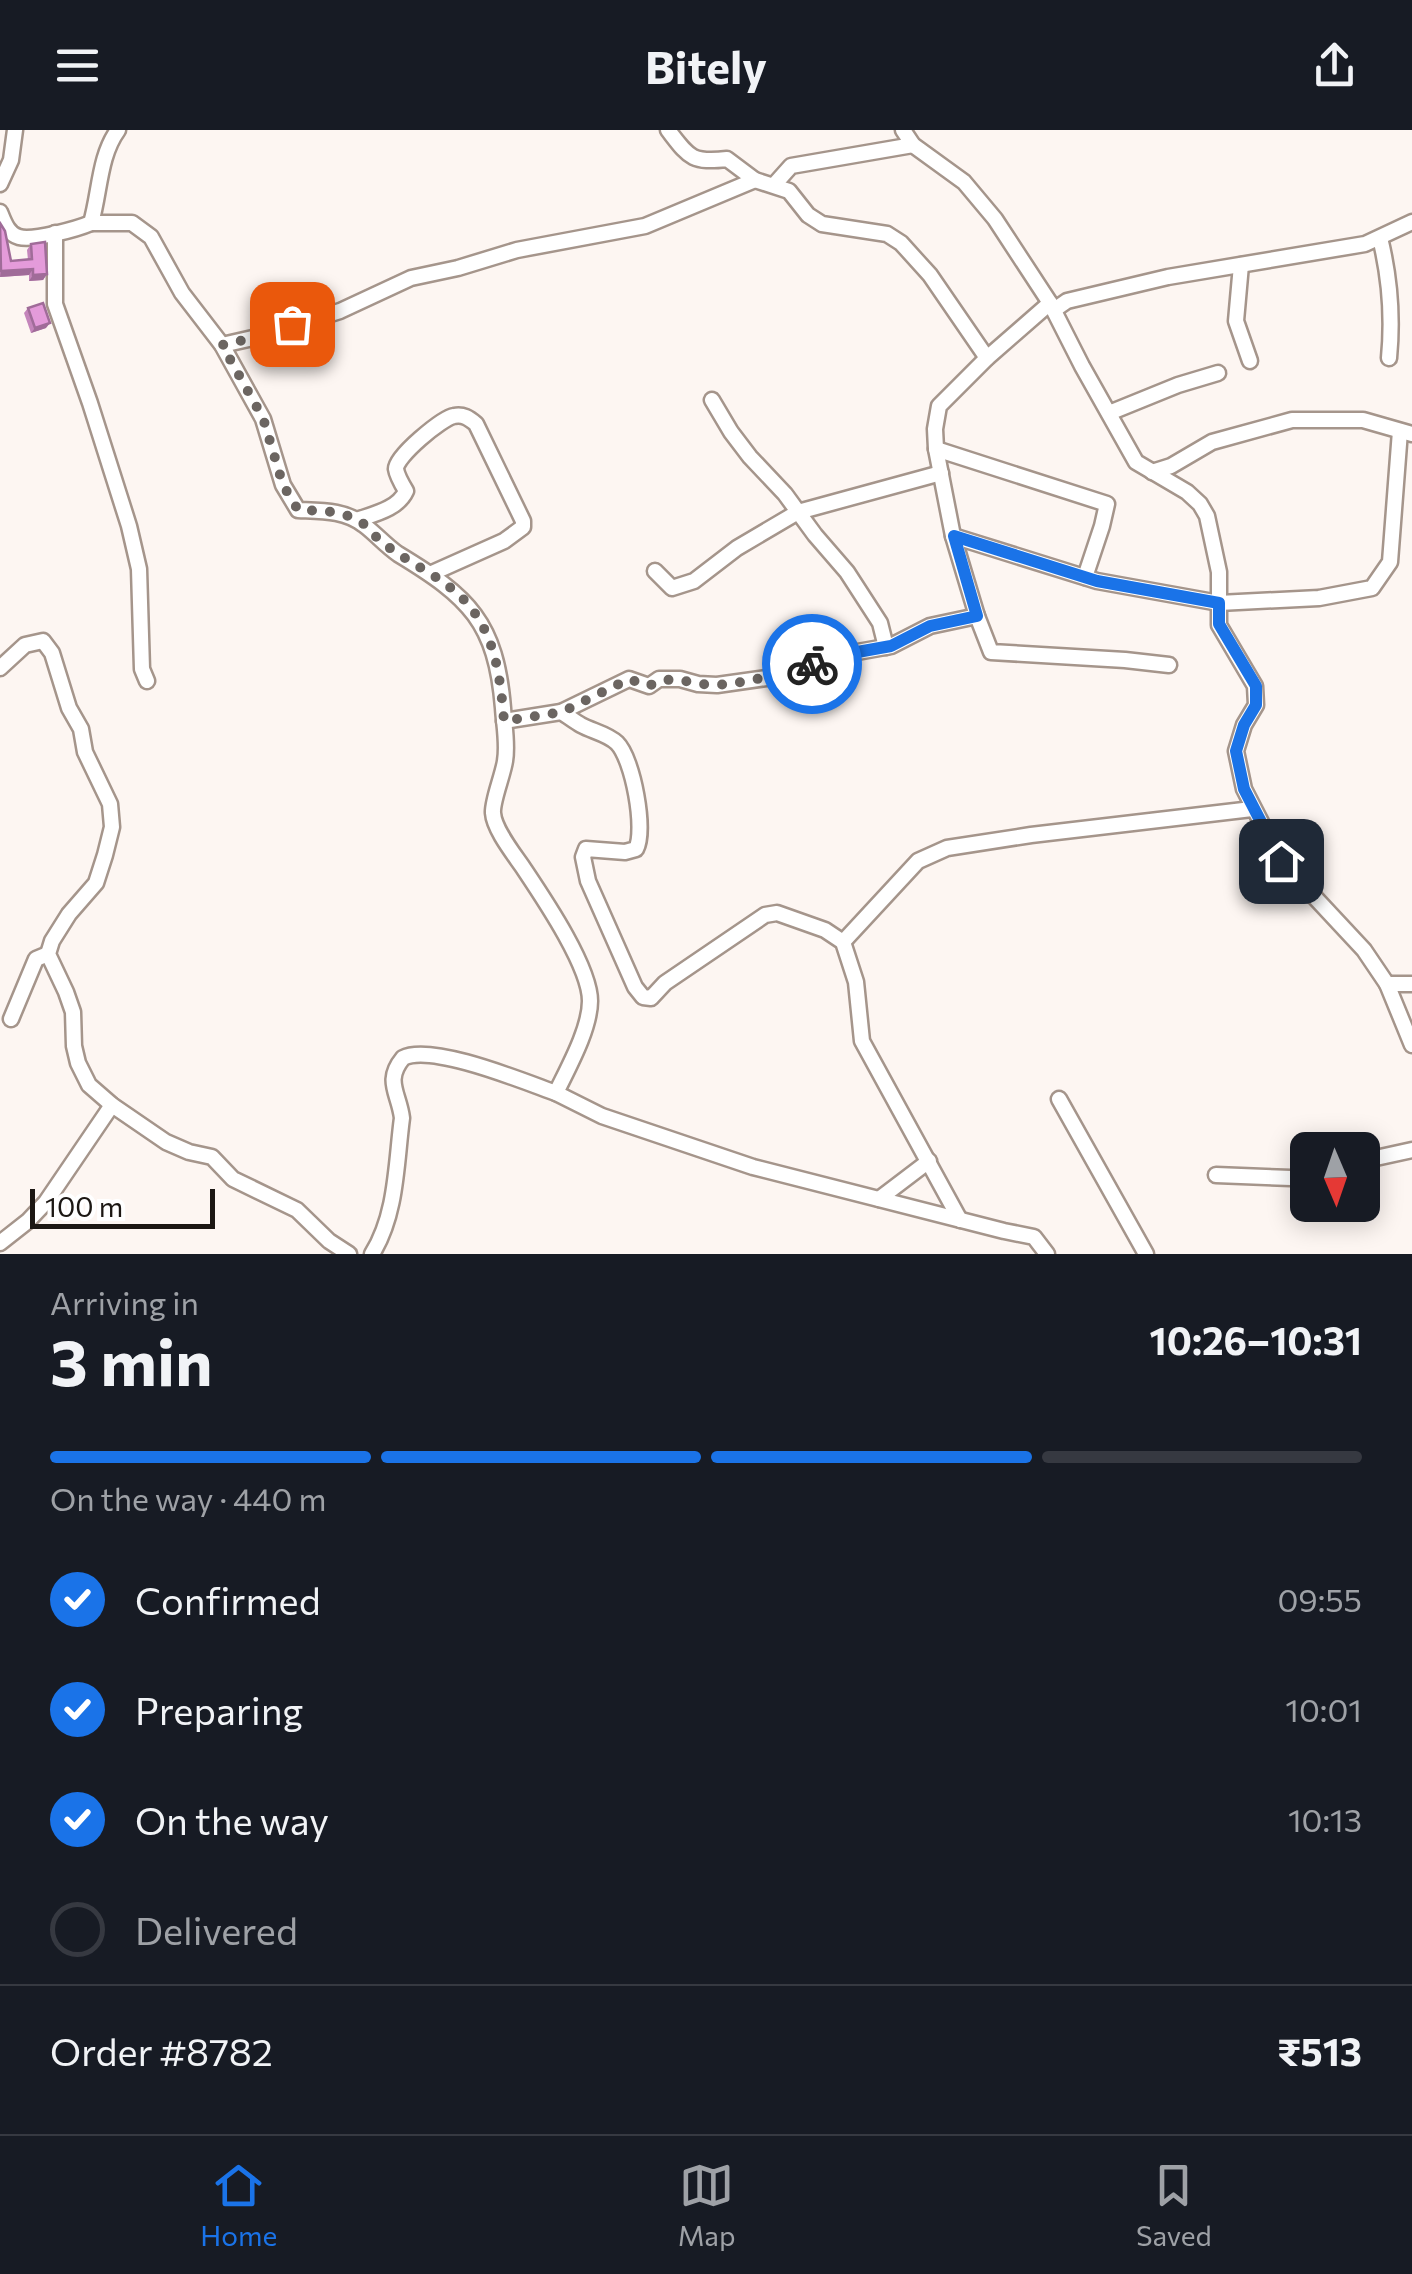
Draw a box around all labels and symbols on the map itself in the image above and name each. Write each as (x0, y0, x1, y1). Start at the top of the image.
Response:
pin (250, 282, 335, 367)
courier (762, 614, 862, 714)
pin (1239, 819, 1324, 904)
north arrow (1290, 1132, 1380, 1222)
scale bar (30, 1184, 215, 1228)

